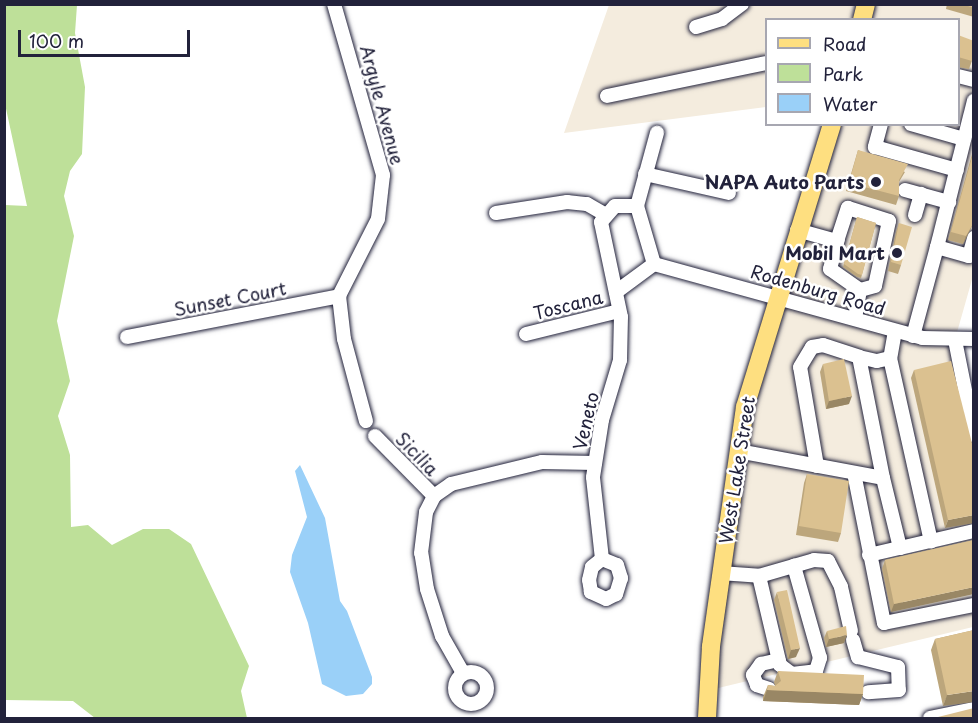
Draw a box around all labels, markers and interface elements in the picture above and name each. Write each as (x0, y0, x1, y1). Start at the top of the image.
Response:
scale bar (21, 18, 194, 56)
legend (765, 18, 960, 126)
text: 100 m (29, 27, 84, 54)
text: Road (823, 30, 867, 57)
street label: Argyle Avenue (356, 42, 408, 168)
text: Park (823, 60, 863, 87)
text: Water (823, 90, 877, 117)
place label: NAPA Auto Parts (705, 171, 864, 193)
marker: NAPA Auto Parts (869, 175, 883, 189)
place label: Mobil Mart (784, 242, 885, 264)
marker: Mobil Mart (890, 246, 904, 260)
street label: Rodenburg Road (747, 260, 889, 320)
street label: Sunset Court (172, 278, 288, 320)
street label: Toscana (531, 286, 605, 324)
street label: Veneto (569, 390, 603, 452)
street label: West Lake Street (715, 395, 759, 545)
street label: Sicilia (391, 428, 443, 480)

